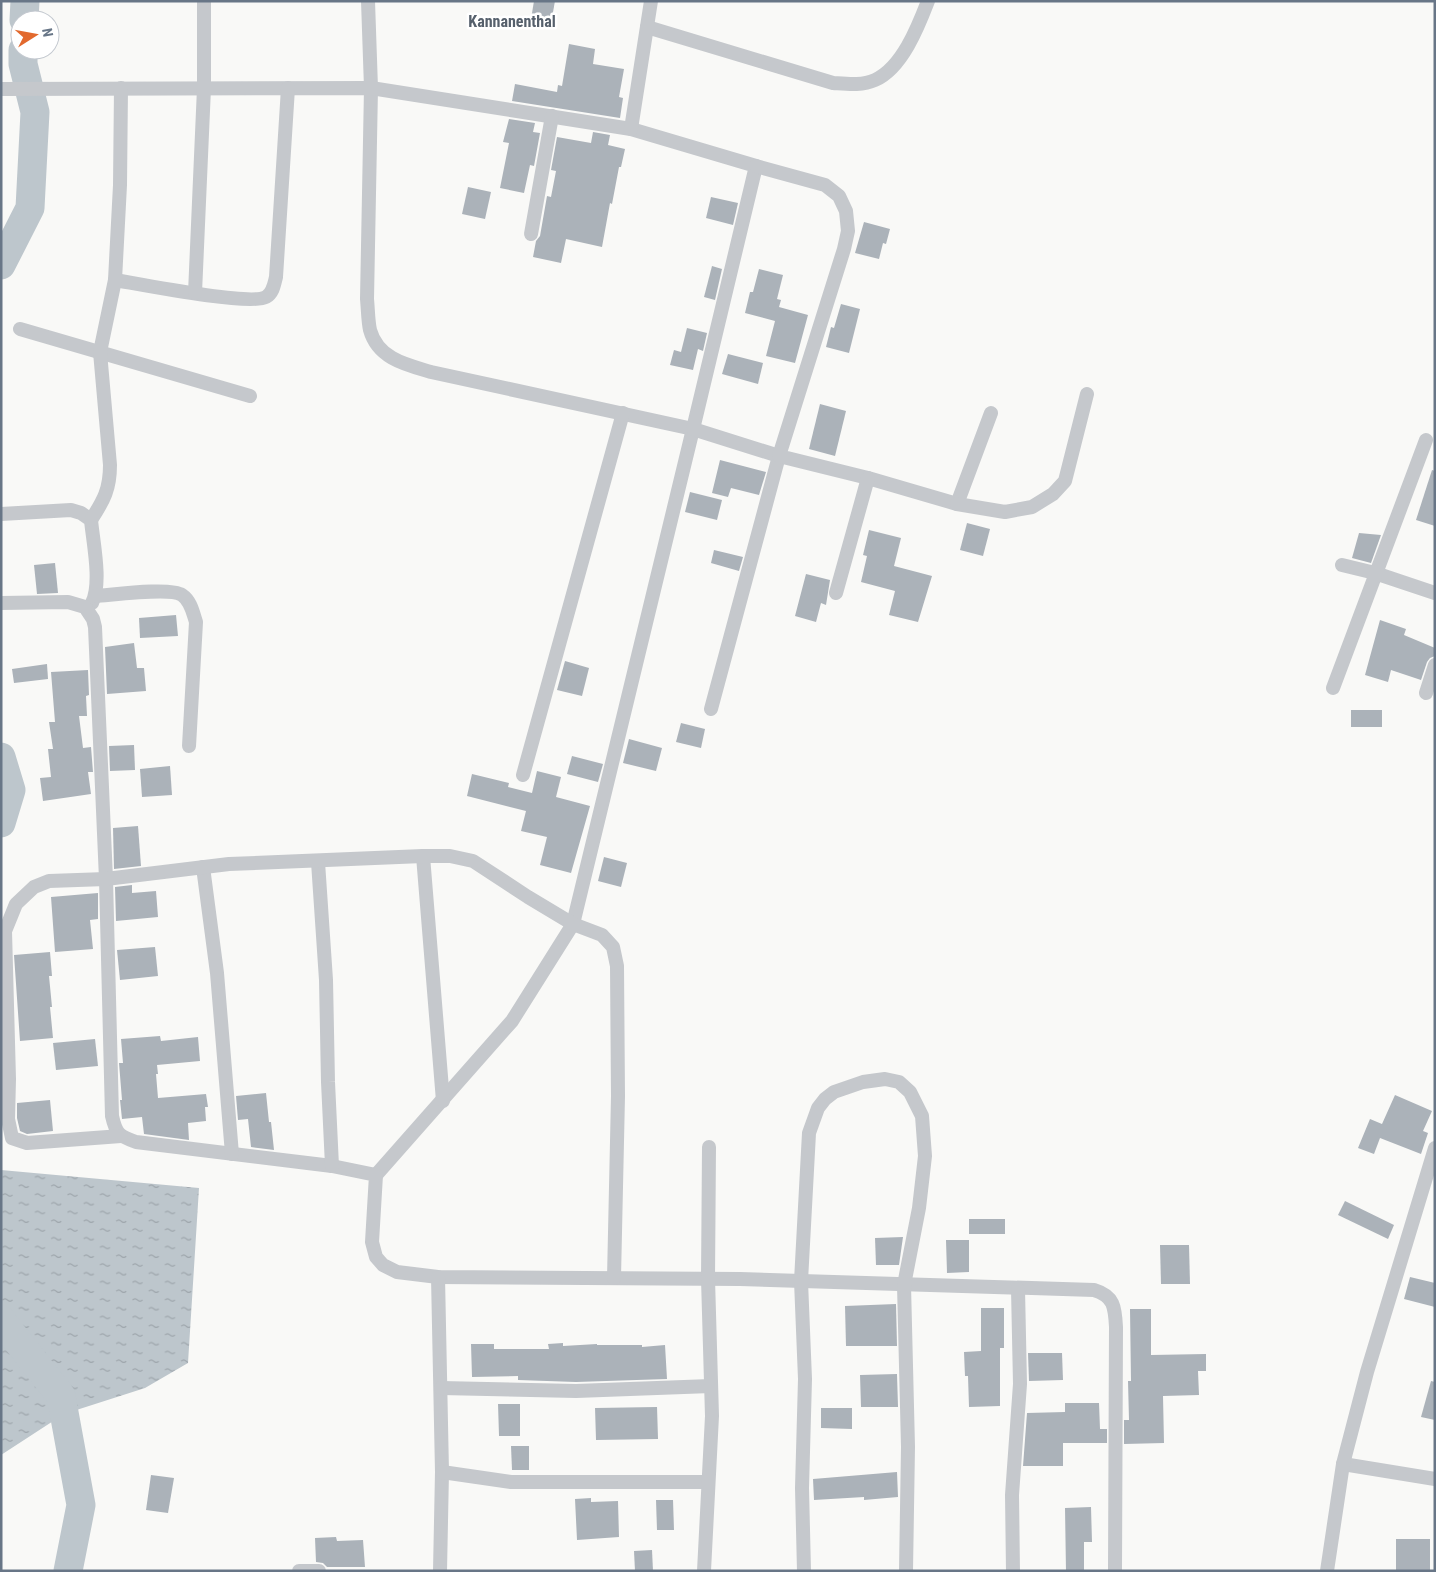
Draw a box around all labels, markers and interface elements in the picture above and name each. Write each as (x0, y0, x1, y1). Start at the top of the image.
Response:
north arrow (10, 10, 60, 60)
district label: Kannanenthal (468, 12, 556, 31)
text: N (39, 27, 56, 38)

